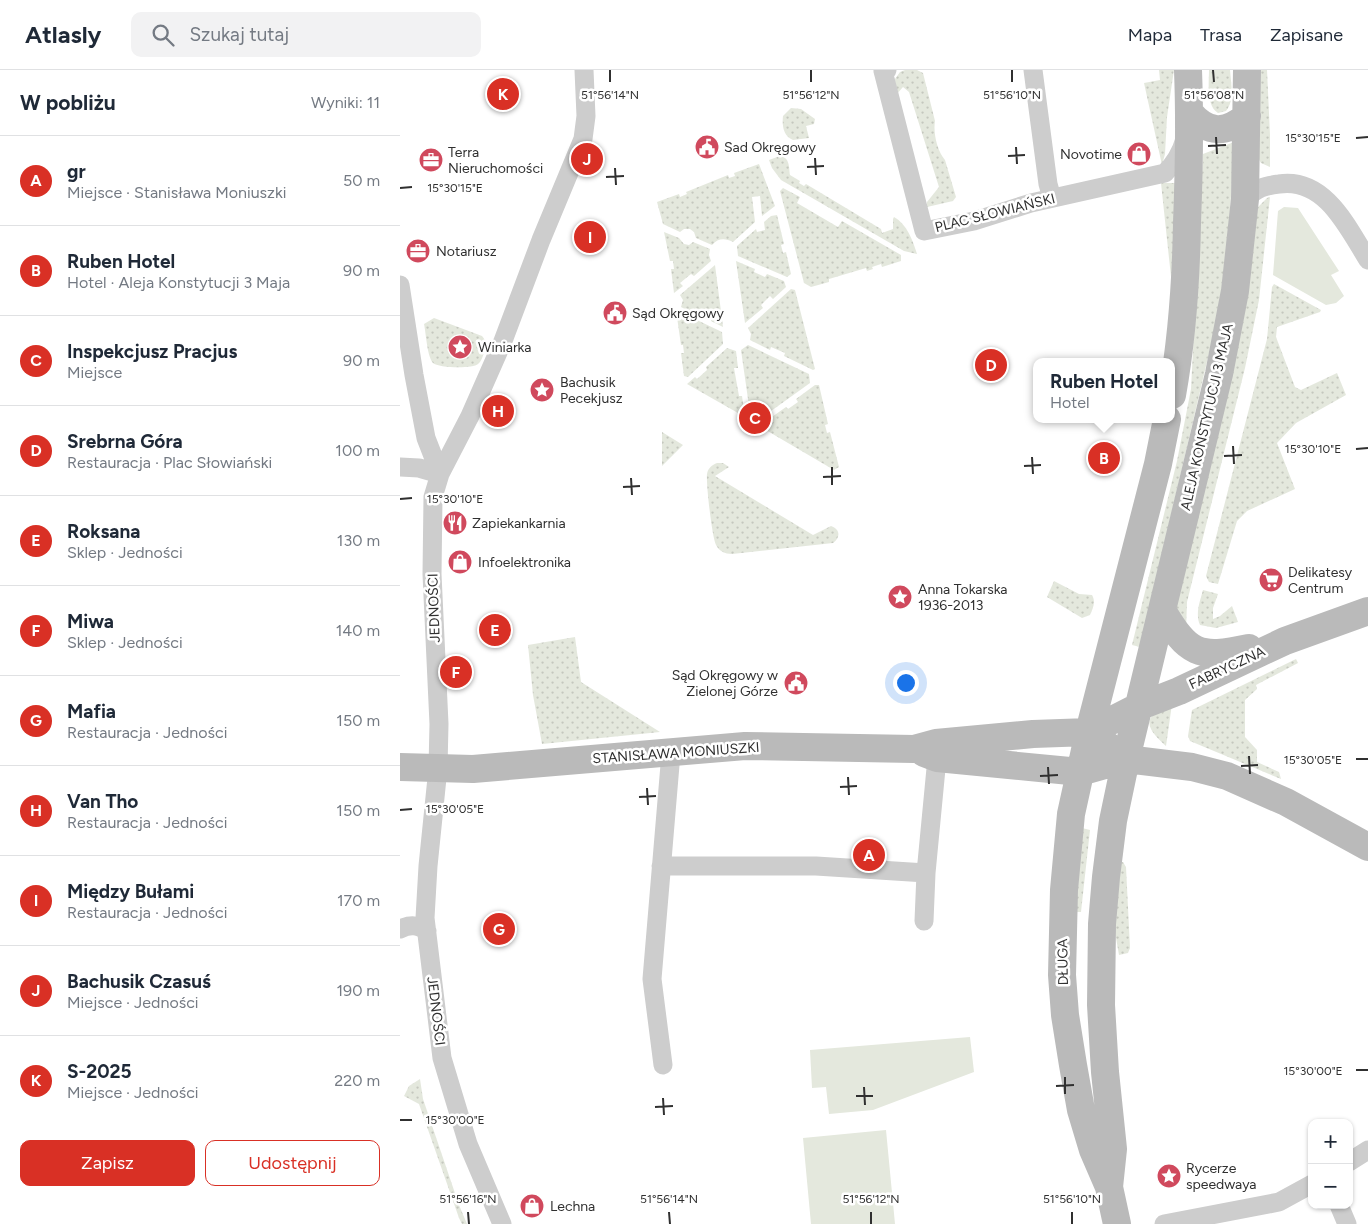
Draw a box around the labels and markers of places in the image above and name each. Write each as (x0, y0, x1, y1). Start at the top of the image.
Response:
pin: K (487, 75, 519, 113)
public building icon: Sad Okręgowy (694, 134, 720, 160)
place label: Sad Okręgowy (724, 139, 817, 156)
pin: J (571, 140, 603, 178)
shop icon: Novotime (1126, 141, 1152, 167)
place label: Terra Nieruchomości (448, 144, 543, 177)
place label: Novotime (1060, 146, 1122, 163)
office icon: Terra Nieruchomości (418, 147, 444, 173)
pin: I (574, 218, 606, 256)
office icon: Notariusz (405, 238, 431, 264)
place label: Notariusz (436, 243, 497, 260)
public building icon: Sąd Okręgowy (602, 300, 628, 326)
place label: Sąd Okręgowy (632, 305, 725, 322)
place icon: Winiarka (447, 334, 473, 360)
place label: Winiarka (478, 339, 531, 356)
pin: D (975, 346, 1007, 384)
place label: Bachusik Pecekjusz (560, 374, 623, 407)
place icon: Bachusik Pecekjusz (529, 377, 555, 403)
pin: H (482, 392, 514, 430)
pin: C (739, 399, 771, 437)
pin: B (1088, 439, 1120, 477)
restaurant icon: Zapiekankarnia (442, 510, 468, 536)
place label: Zapiekankarnia (472, 515, 566, 532)
shop icon: Infoelektronika (447, 549, 473, 575)
place label: Infoelektronika (478, 554, 571, 571)
place label: Delikatesy Centrum (1288, 564, 1353, 597)
supermarket icon: Delikatesy Centrum (1258, 567, 1284, 593)
place label: Anna Tokarska 1936-2013 (918, 581, 1008, 614)
place icon: Anna Tokarska 1936-2013 (887, 584, 913, 610)
pin: E (479, 611, 511, 649)
pin: F (440, 653, 472, 691)
place label: Sąd Okręgowy w Zielonej Górze (672, 667, 778, 700)
public building icon: Sąd Okręgowy w Zielonej Górze (783, 670, 809, 696)
pin: A (853, 836, 885, 874)
pin: G (483, 910, 515, 948)
place label: Rycerze speedwaya (1186, 1160, 1256, 1193)
place icon: Rycerze speedwaya (1156, 1163, 1182, 1189)
shop icon: Lechna (519, 1193, 545, 1219)
place label: Lechna (550, 1198, 595, 1215)

